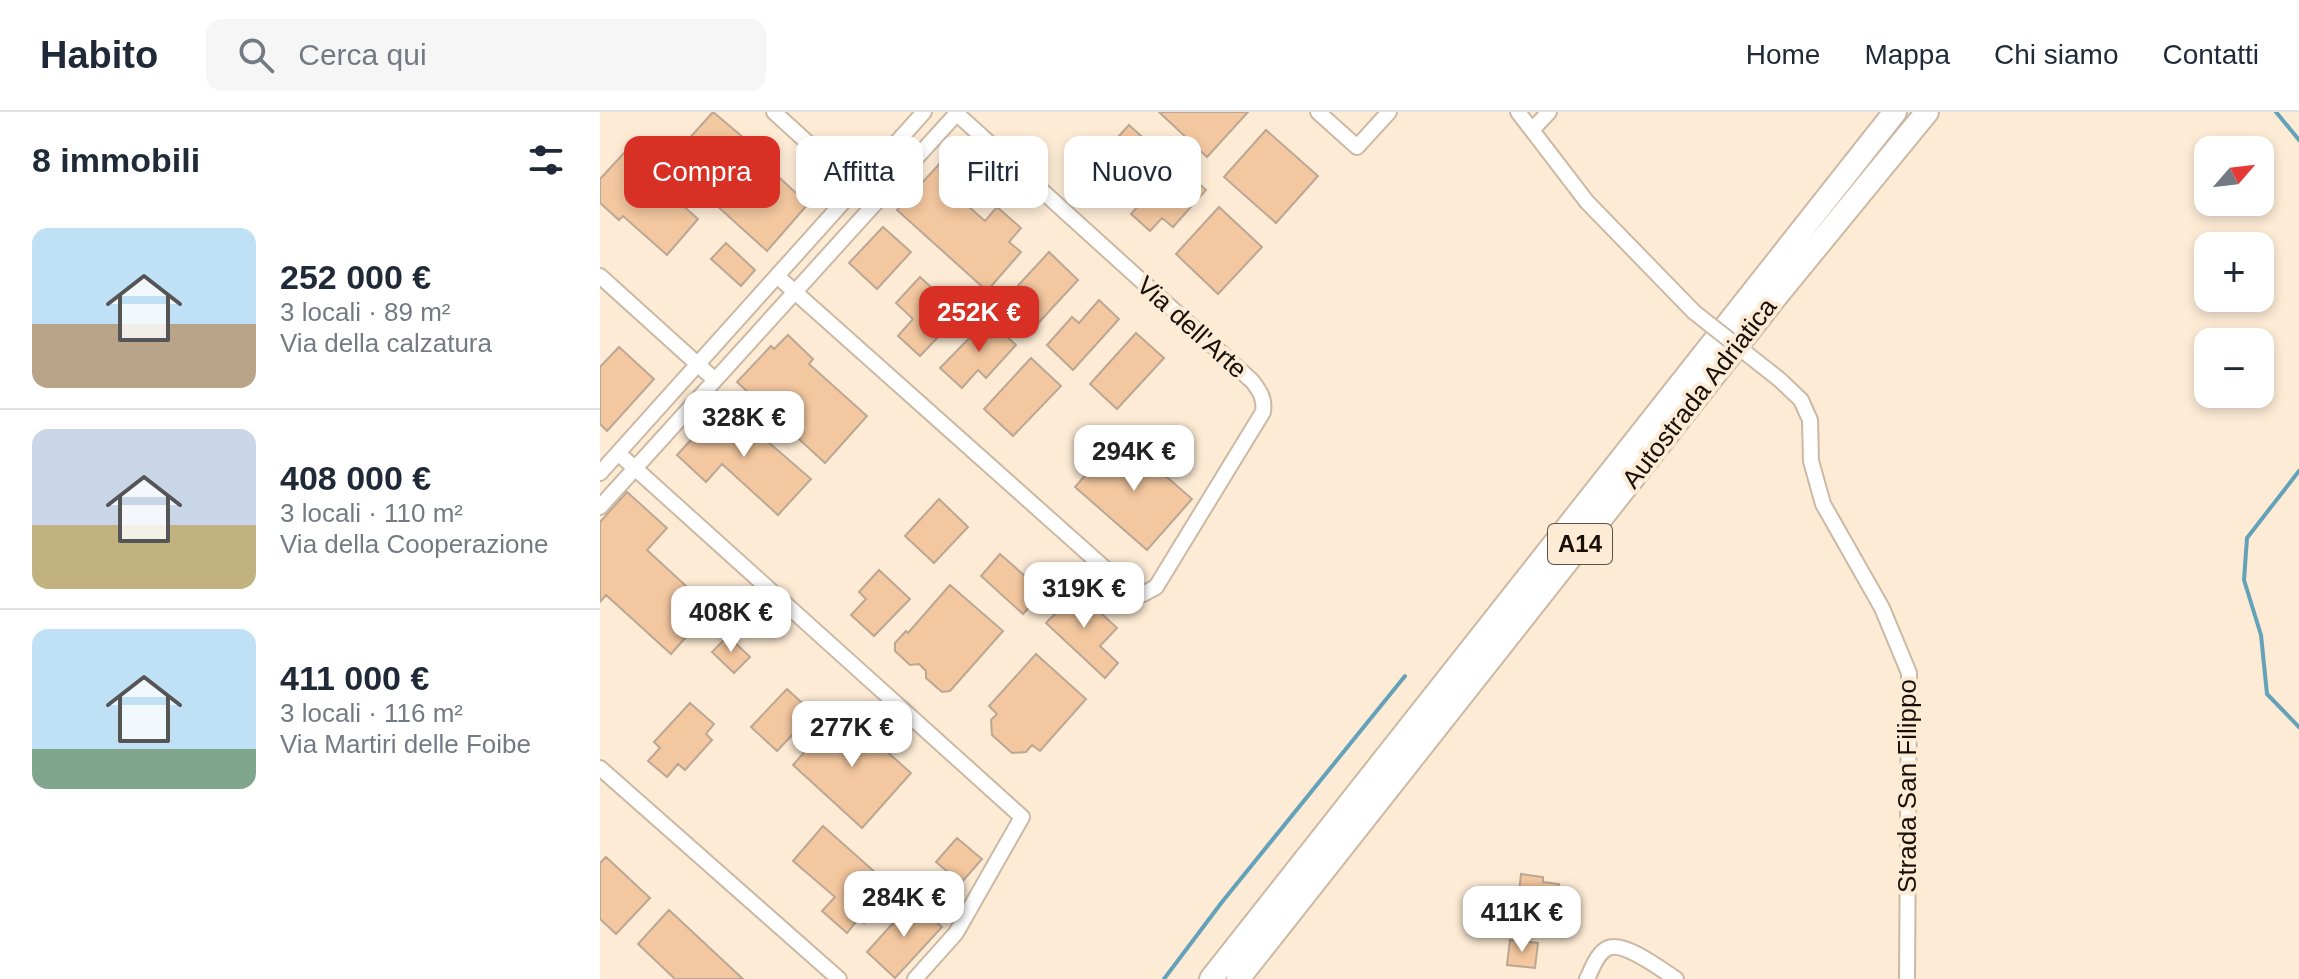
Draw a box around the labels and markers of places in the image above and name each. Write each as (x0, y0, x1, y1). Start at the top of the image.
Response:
pin: 252K € (914, 286, 1044, 354)
pin: 328K € (679, 391, 809, 459)
pin: 294K € (1069, 425, 1199, 493)
pin: 319K € (1019, 562, 1149, 630)
pin: 408K € (666, 586, 796, 654)
pin: 277K € (787, 701, 917, 769)
pin: 284K € (839, 871, 969, 939)
pin: 411K € (1457, 886, 1587, 954)

